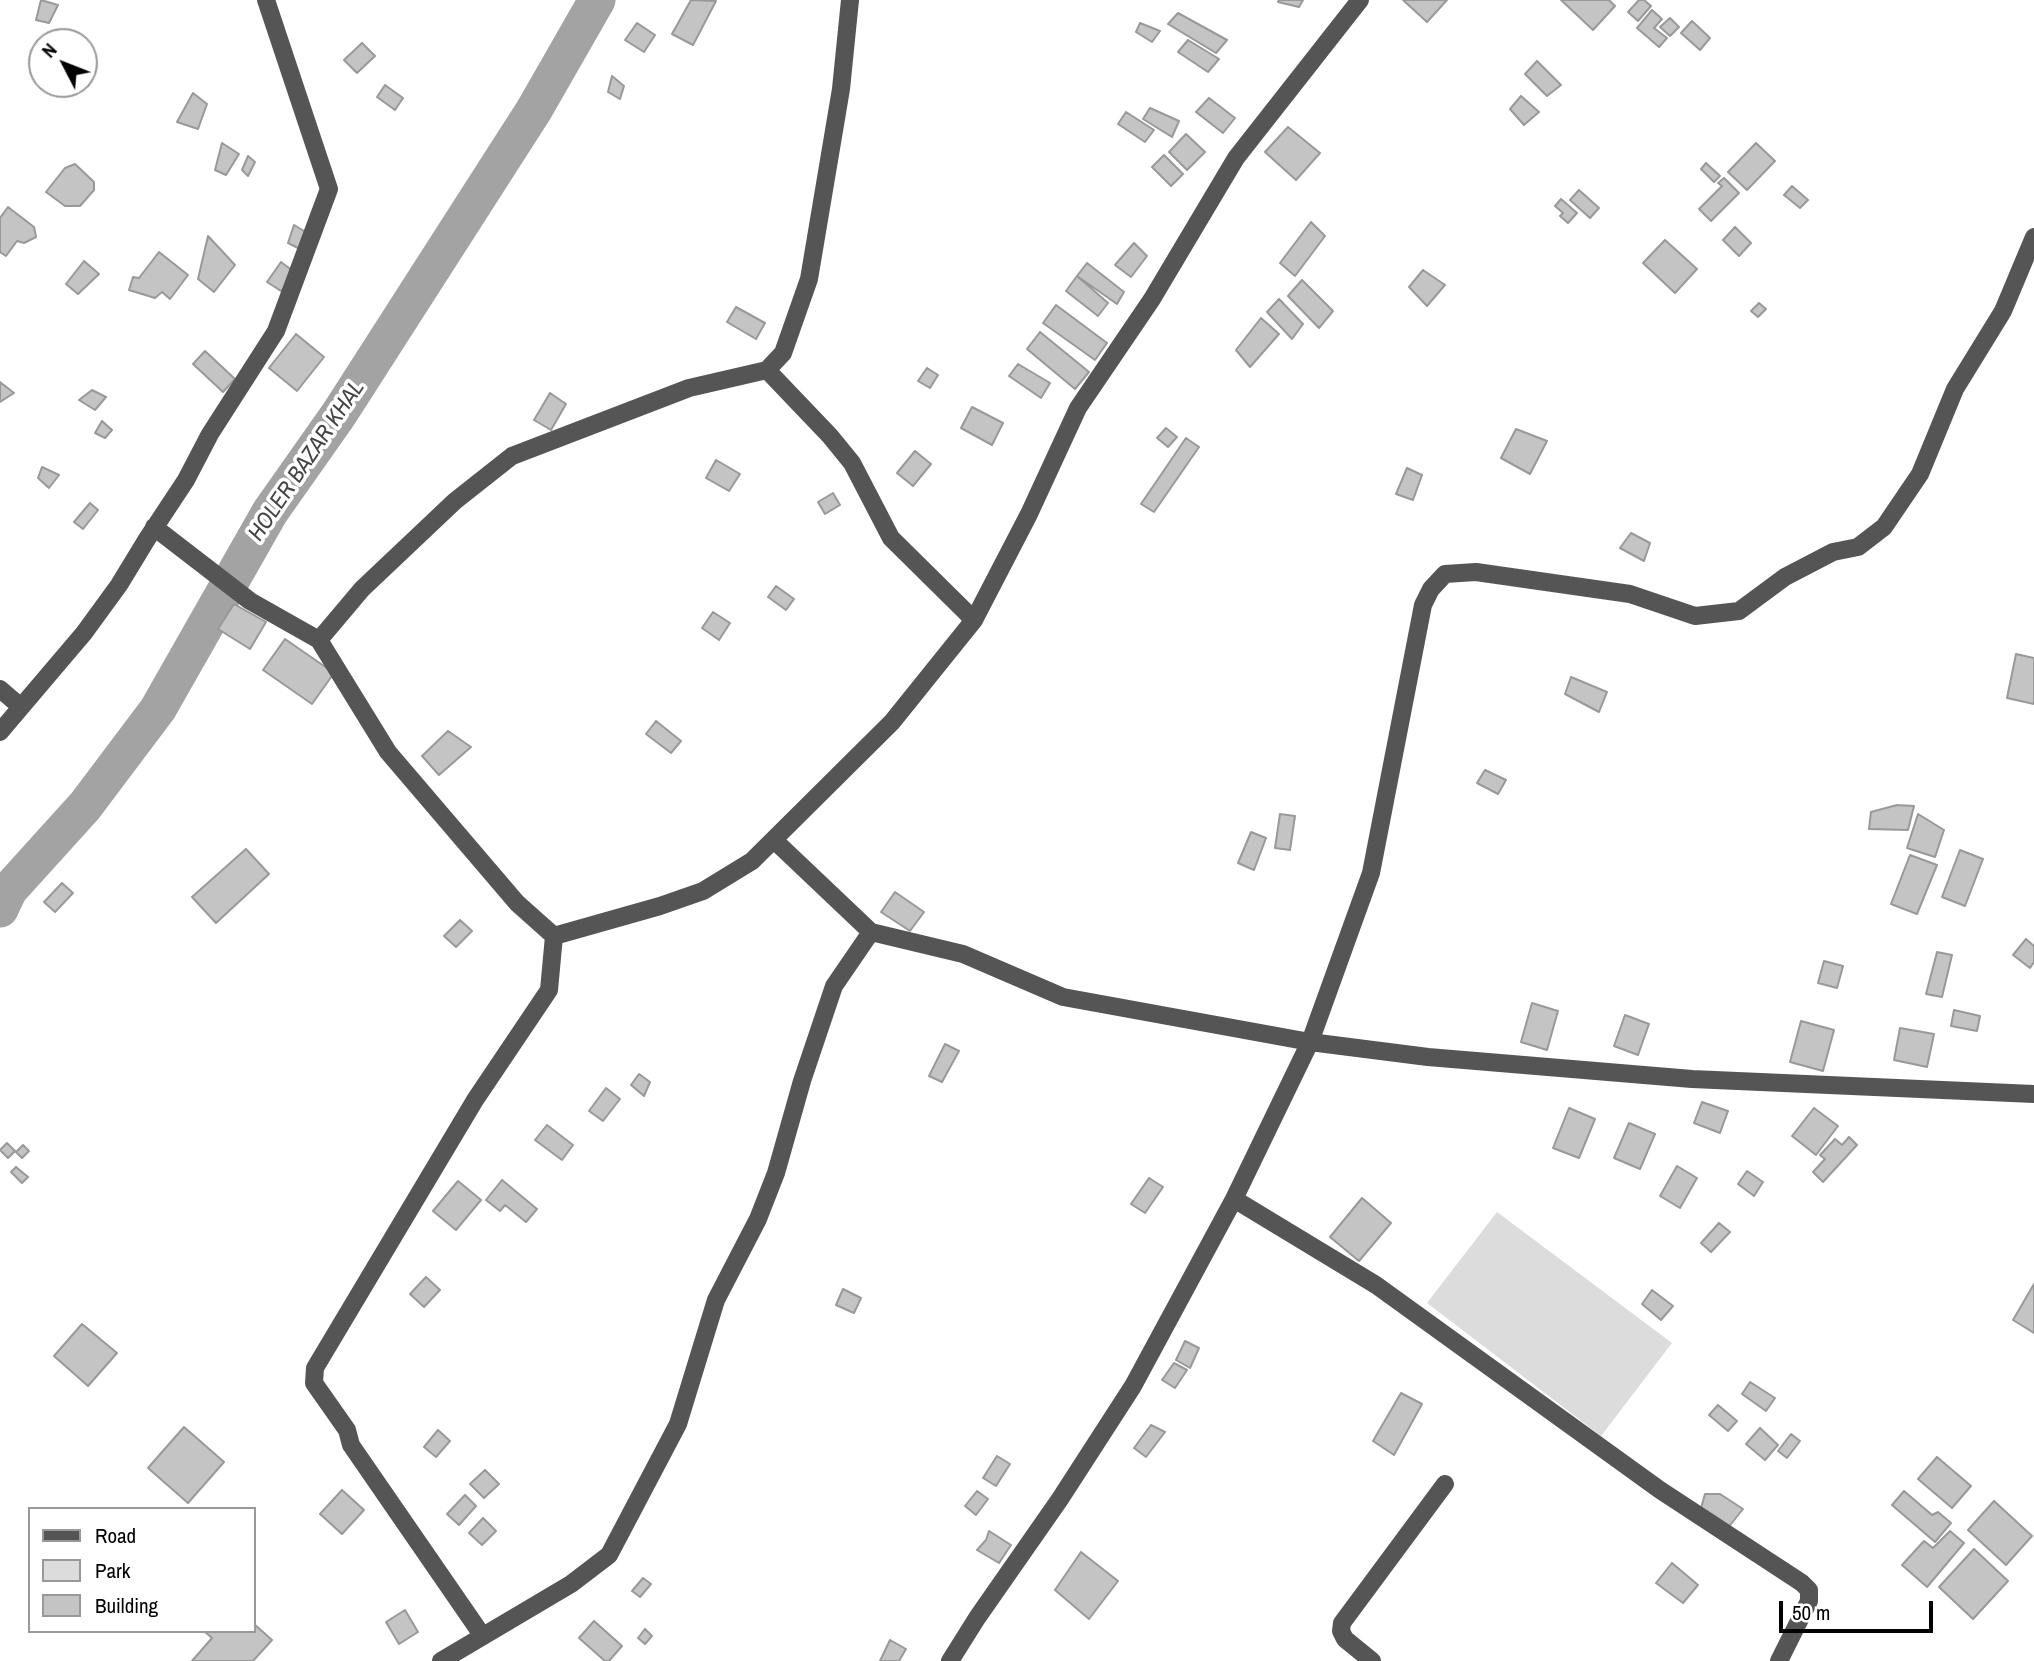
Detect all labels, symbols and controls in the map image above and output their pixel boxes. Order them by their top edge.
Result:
north arrow [28,28,98,98]
text: N [35,37,62,63]
water label: HOLER BAZAR KHAL [243,376,371,546]
legend [28,1507,256,1633]
text: Road [95,1521,136,1550]
text: Park [95,1556,130,1585]
scale bar [1782,1588,1936,1632]
text: Building [95,1591,158,1620]
text: 50 m [1792,1598,1830,1627]

